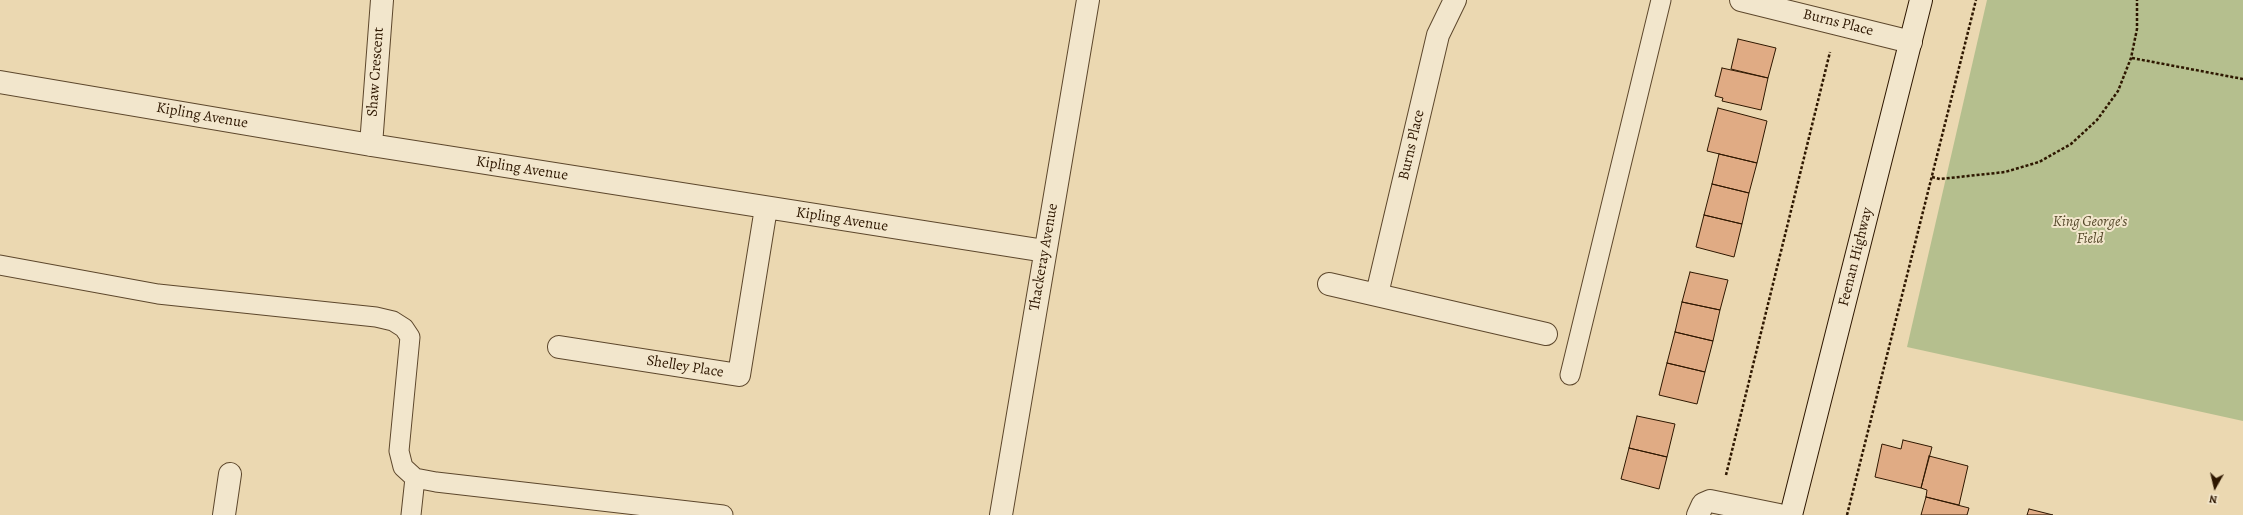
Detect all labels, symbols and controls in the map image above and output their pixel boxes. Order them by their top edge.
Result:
street label: Burns Place [1801,6,1875,40]
street label: Shaw Crescent [364,27,388,117]
street label: Kipling Avenue [155,99,249,133]
street label: Burns Place [1395,108,1429,182]
street label: Kipling Avenue [475,153,569,185]
street label: Thackeray Avenue [1026,202,1062,312]
street label: Kipling Avenue [795,204,889,236]
street label: Feenan Highway [1835,206,1877,308]
park label: King George's Field [2053,213,2127,248]
street label: Shelley Place [645,352,725,382]
north arrow [2195,467,2235,507]
text: N [2208,491,2218,507]

